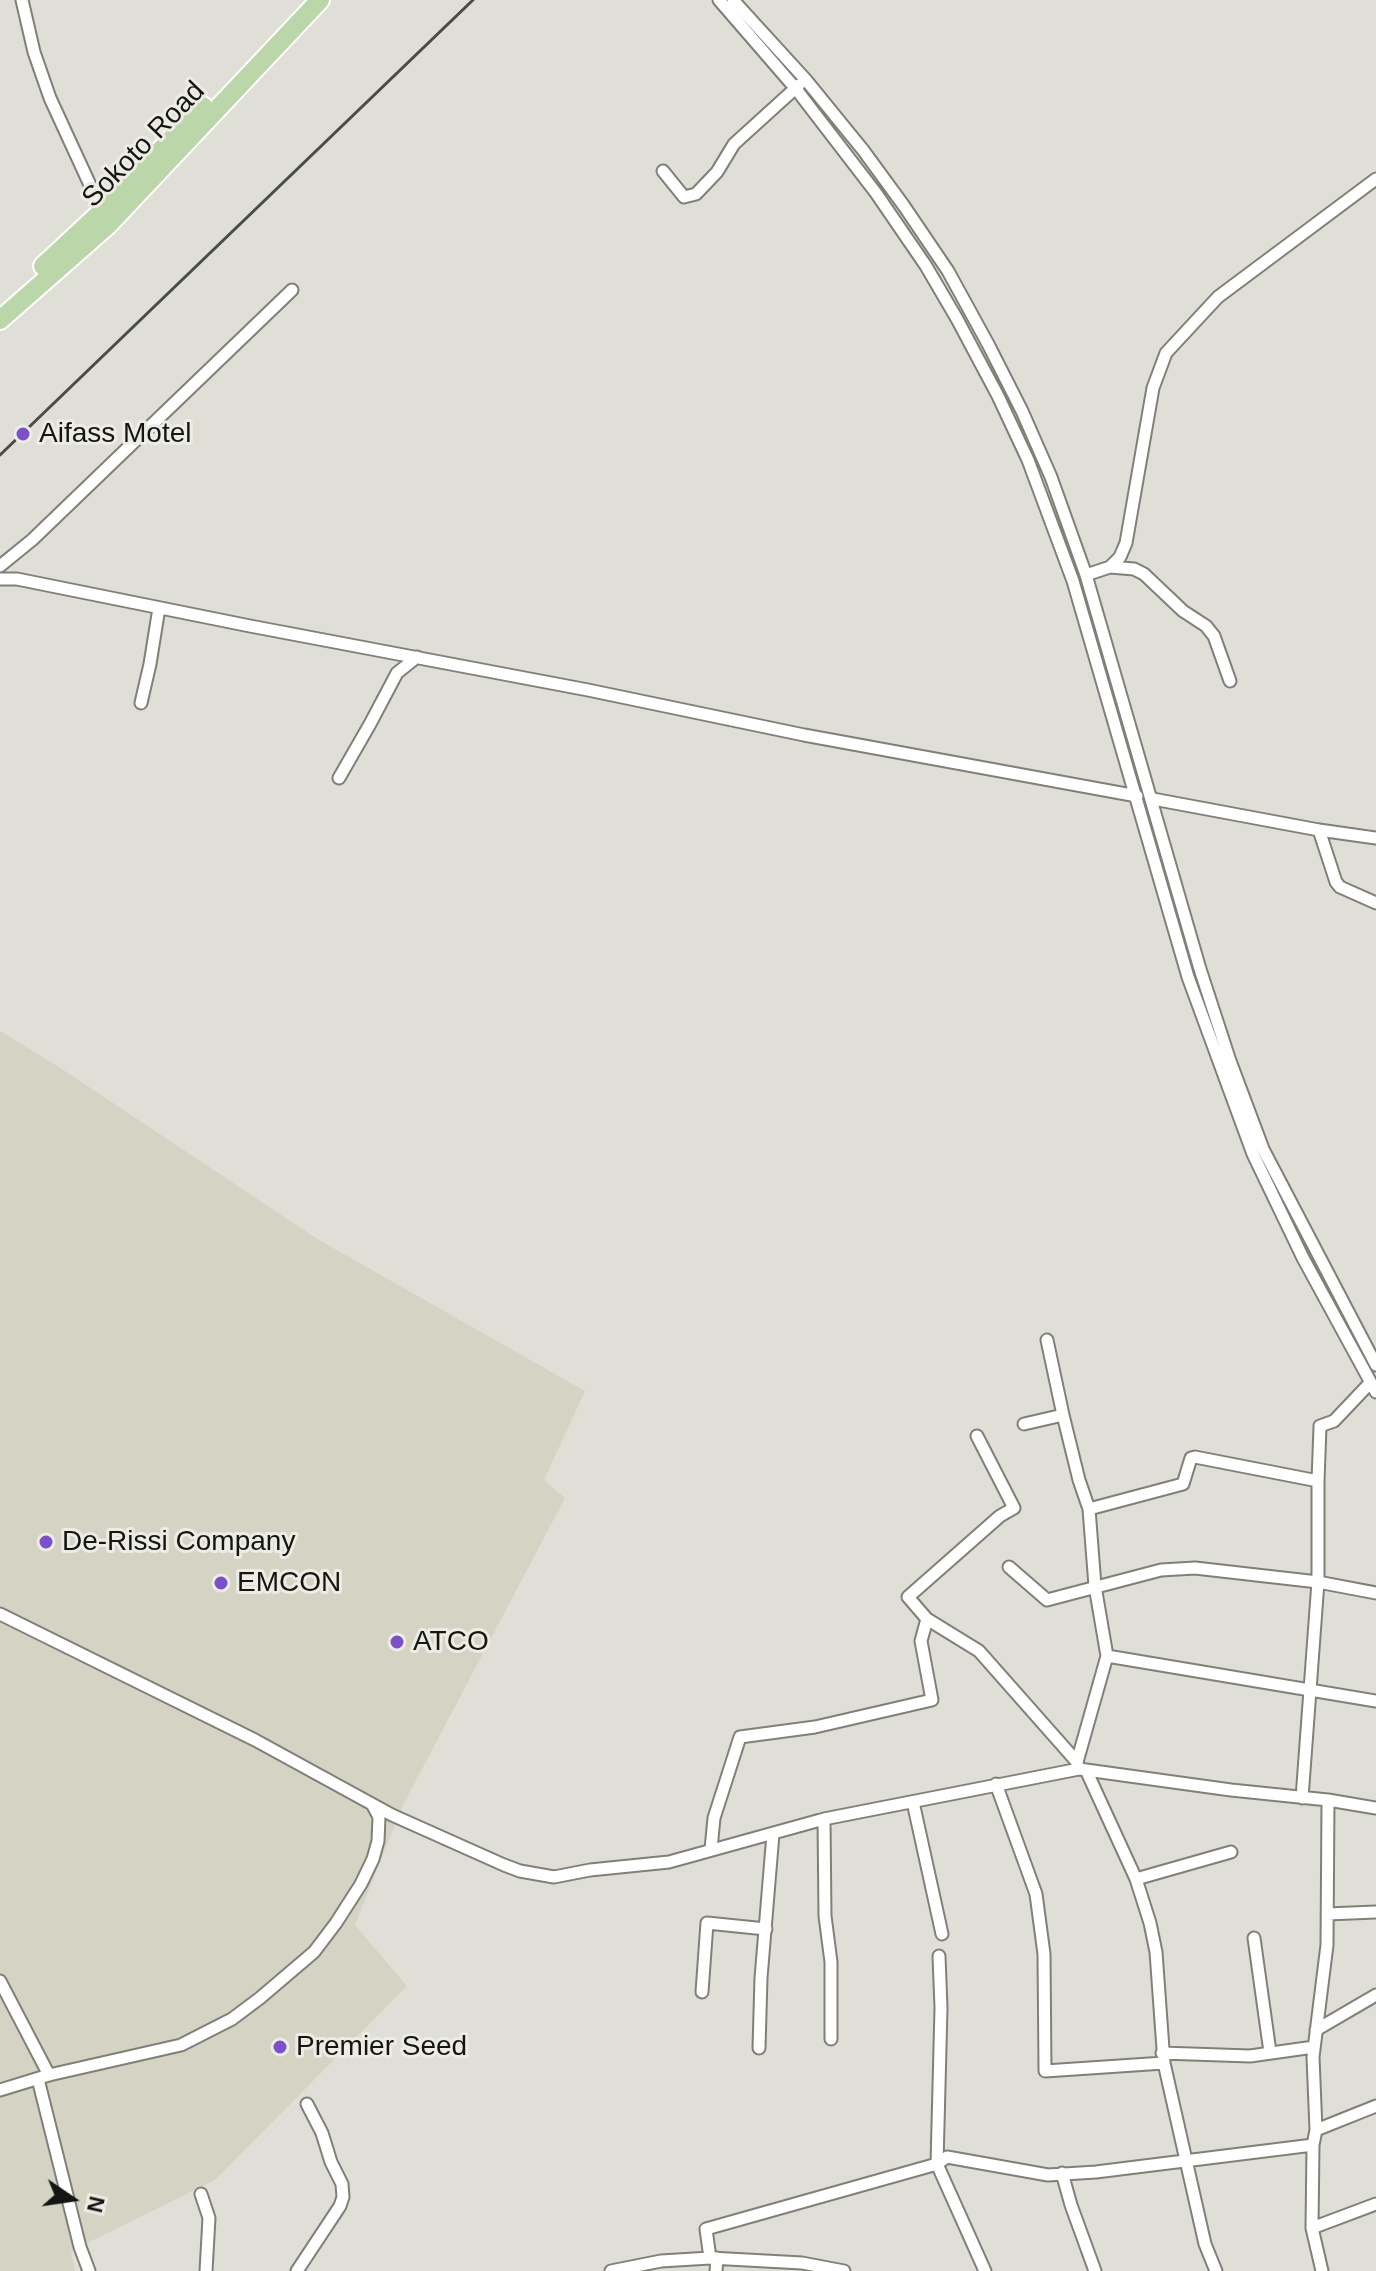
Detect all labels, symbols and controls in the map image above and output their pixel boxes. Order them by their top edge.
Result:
street label: Sokoto Road [76,75,212,215]
place label: Aifass Motel [39,417,191,451]
marker: Aifass Motel [14,425,32,443]
place label: De-Rissi Company [62,1525,295,1559]
marker: De-Rissi Company [37,1533,55,1551]
place label: EMCON [237,1566,341,1600]
marker: EMCON [212,1574,230,1592]
place label: ATCO [413,1625,489,1659]
marker: ATCO [388,1633,406,1651]
place label: Premier Seed [296,2030,467,2064]
marker: Premier Seed [271,2038,289,2056]
north arrow [32,2159,112,2239]
text: N [82,2194,110,2215]

